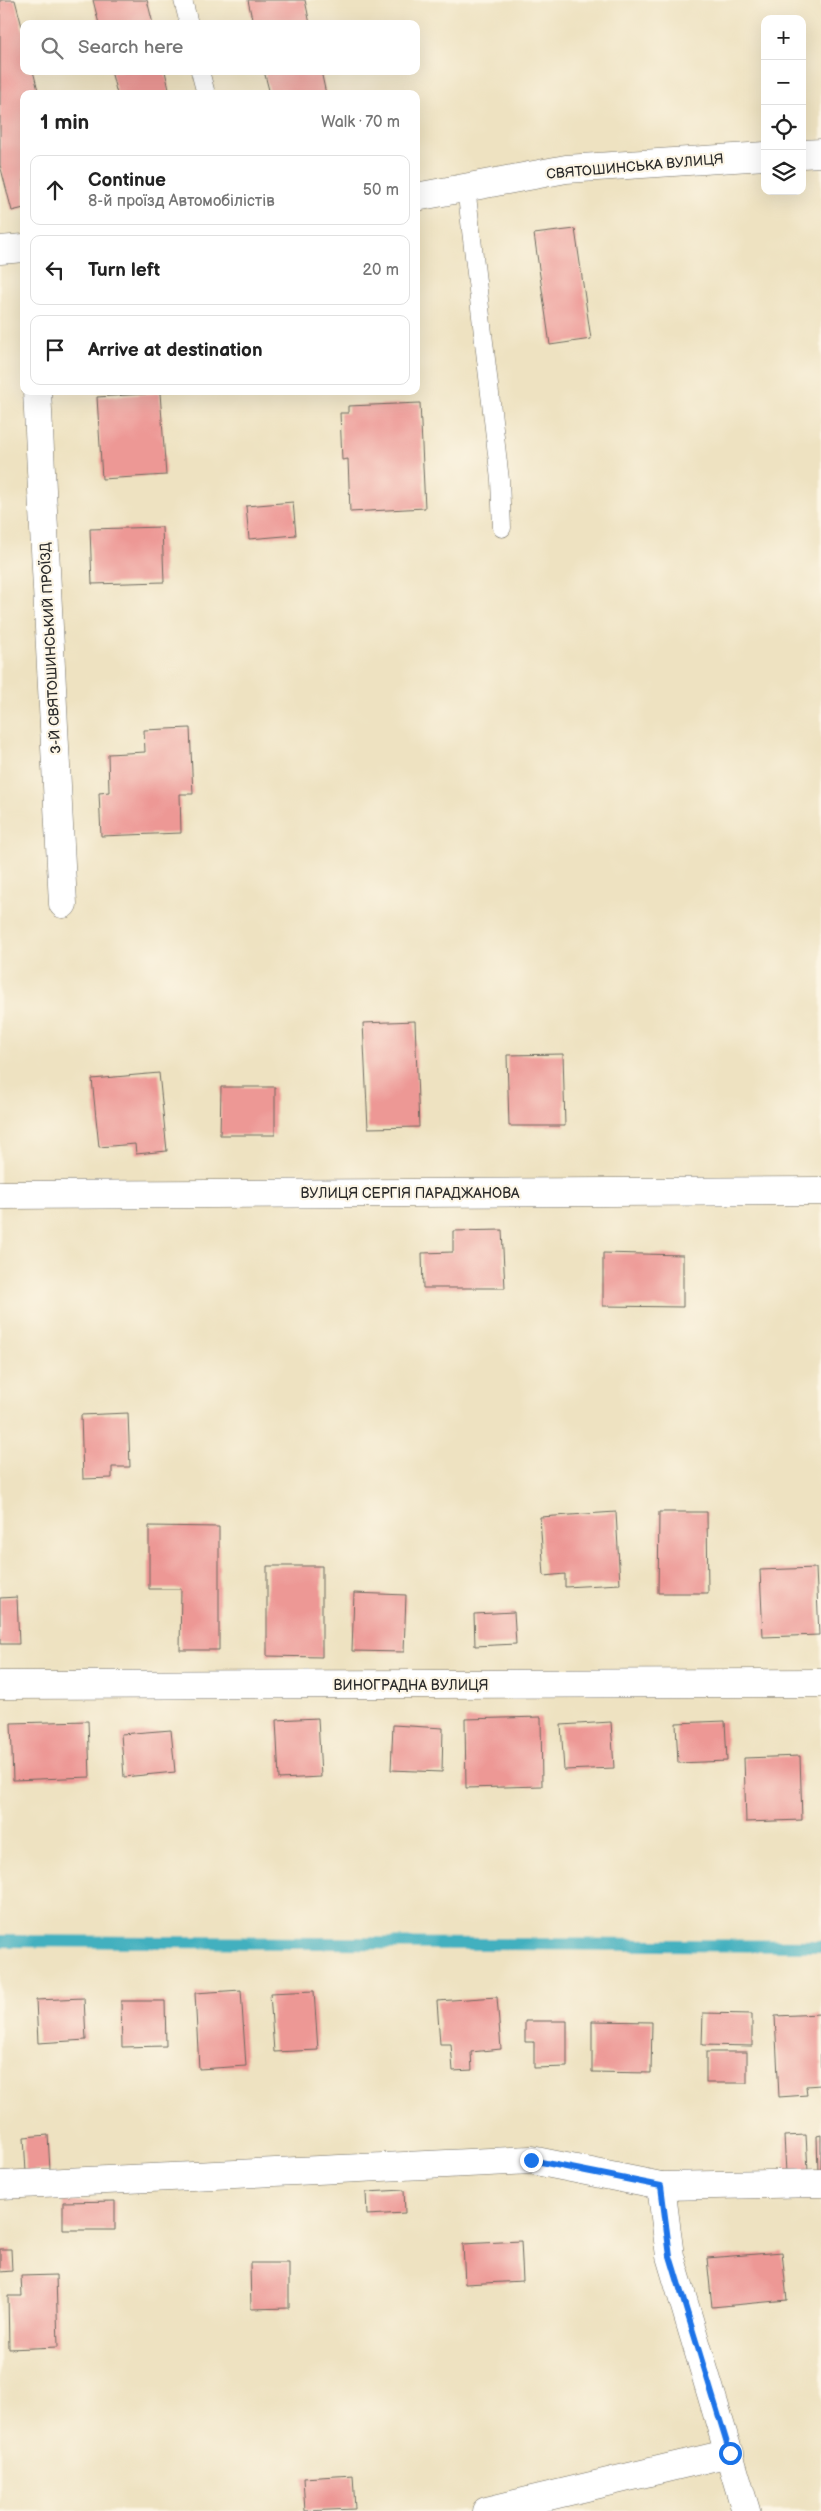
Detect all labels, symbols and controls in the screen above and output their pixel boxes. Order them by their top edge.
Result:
map controls [761,15,806,195]
button: + [761,15,806,60]
search box [20,20,420,75]
icon: search [38,34,66,62]
text: Search here [78,36,183,59]
button: − [761,60,806,105]
button: locate [761,105,806,150]
text: 1 min [40,110,89,135]
text: Walk · 70 m [321,113,400,132]
street label: СВЯТОШИНСЬКА ВУЛИЦЯ [546,150,724,183]
button: layers [761,150,806,195]
text: Continue [88,169,166,192]
icon: ahead [41,176,69,204]
text: 50 m [363,181,399,200]
text: 8-й проїзд Автомобілістів [88,192,275,211]
icon: left [41,256,69,284]
text: Turn left [88,259,160,282]
text: 20 m [363,261,399,280]
icon: arrive [41,336,69,364]
text: Arrive at destination [88,339,263,362]
street label: 3-Й СВЯТОШИНСЬКИЙ ПРОЇЗД [36,542,65,754]
street label: ВУЛИЦЯ СЕРГІЯ ПАРАДЖАНОВА [300,1185,520,1202]
street label: ВИНОГРАДНА ВУЛИЦЯ [333,1677,489,1694]
route end [520,2149,543,2172]
route start [719,2442,742,2465]

